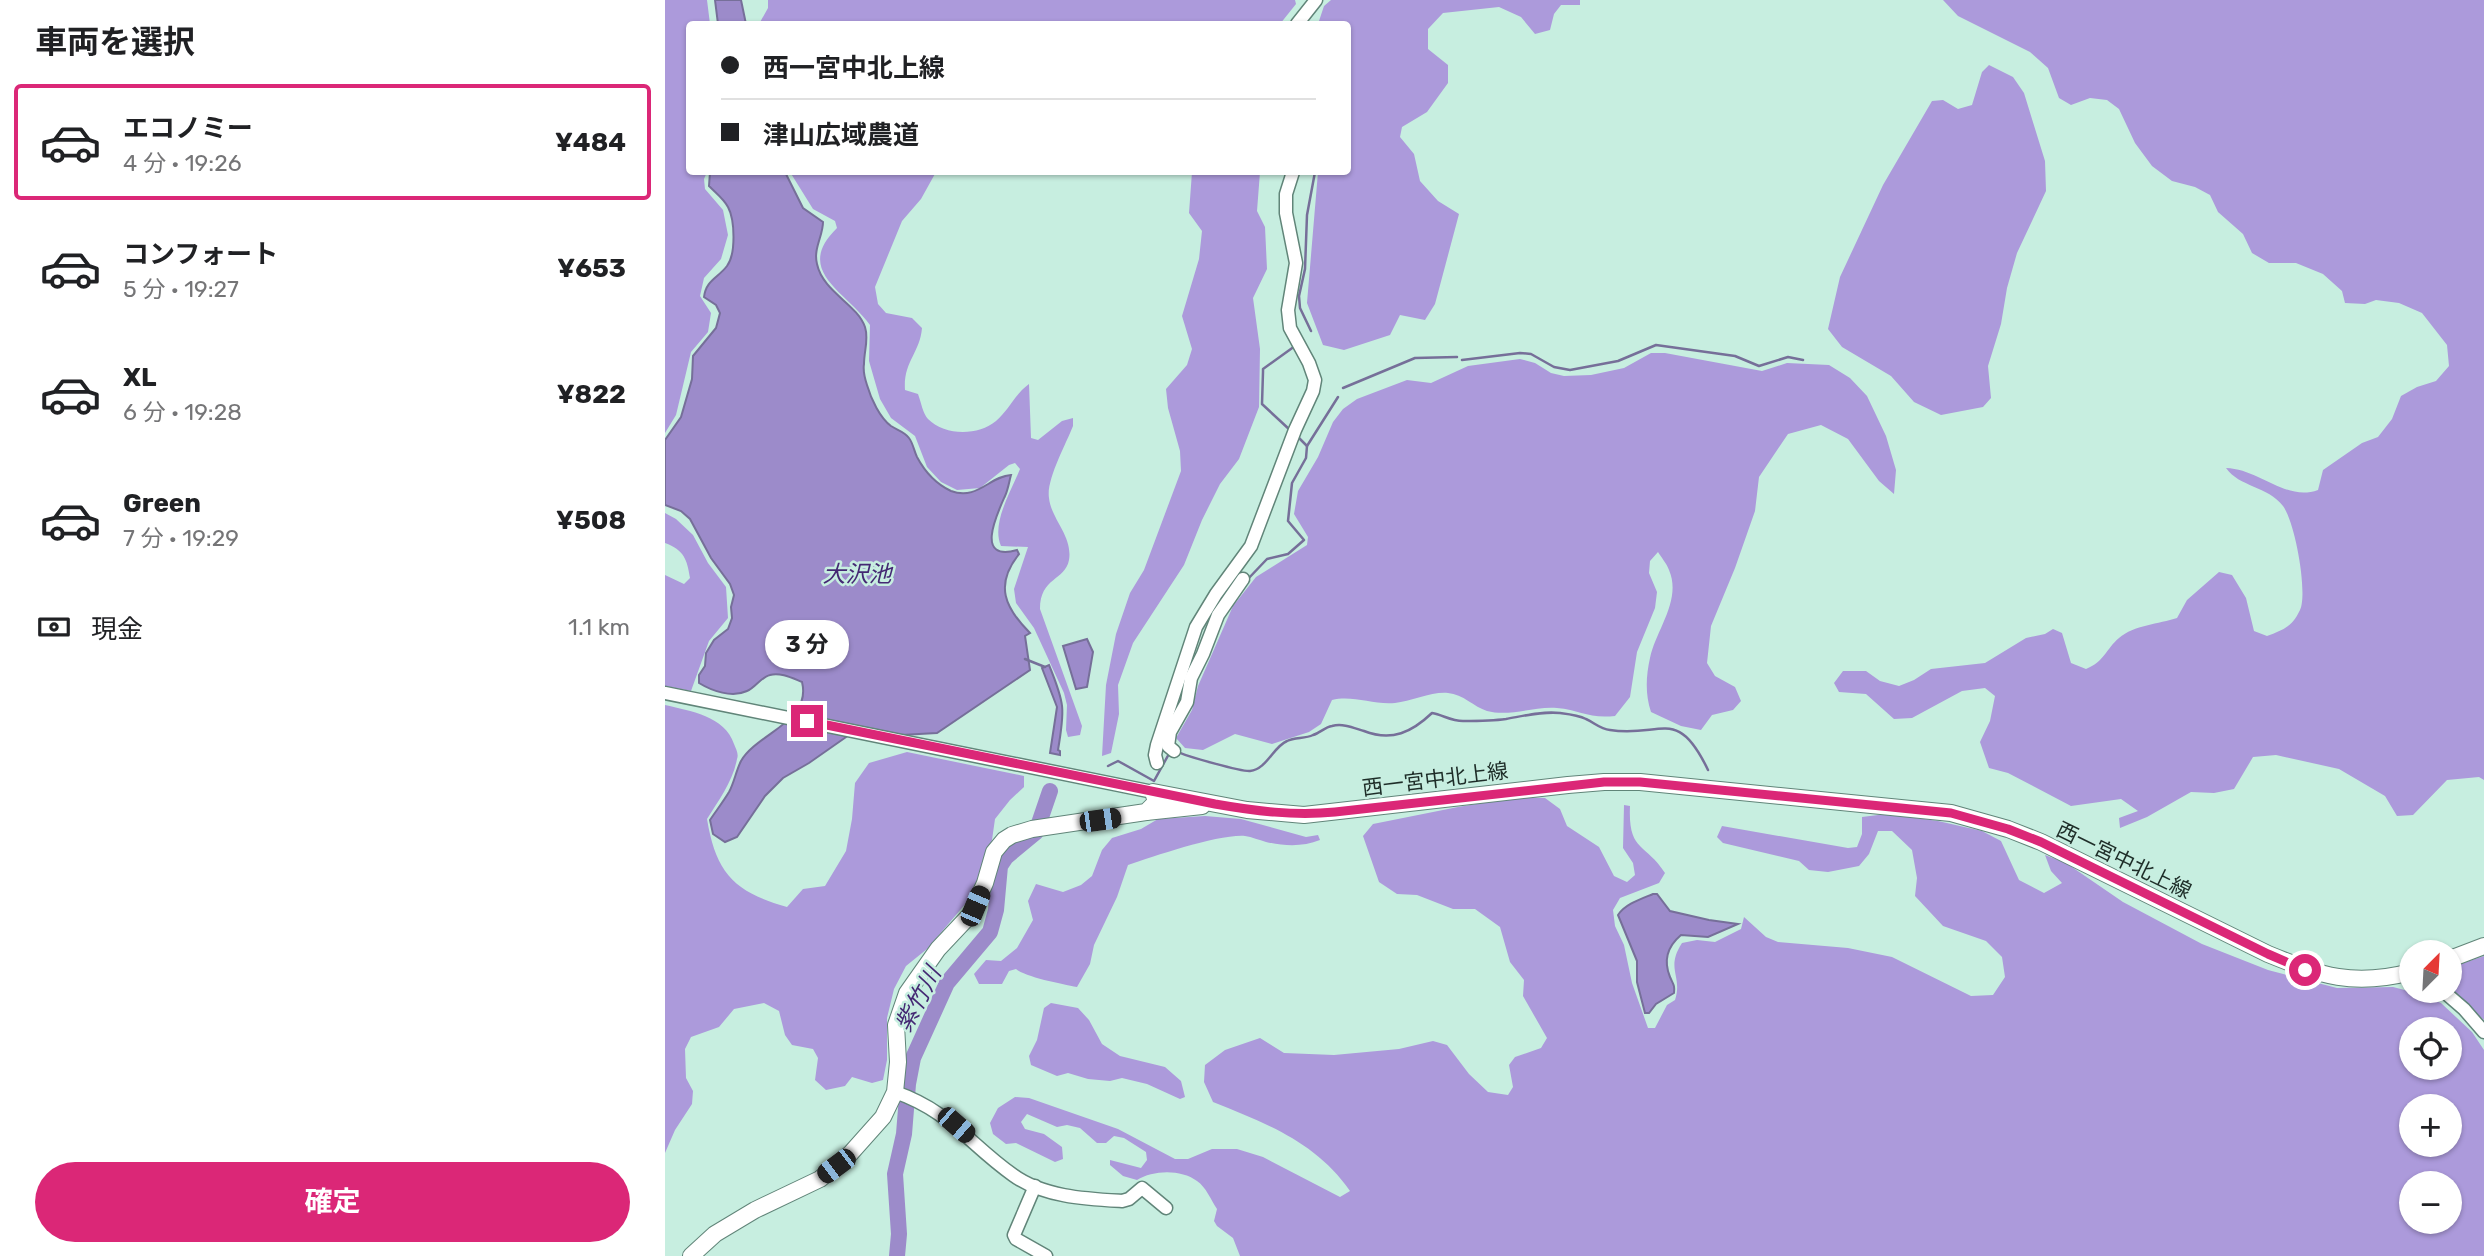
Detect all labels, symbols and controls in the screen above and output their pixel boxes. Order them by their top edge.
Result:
text: 車両を選択 [35,23,195,61]
text: 西一宮中北上線 [763,53,945,84]
icon: car [39,111,102,174]
text: エコノミー [123,113,253,144]
text: 津山広域農道 [763,120,919,151]
text: ¥484 [555,127,626,158]
text: 4 分 · 19:26 [123,149,242,177]
icon: car [39,237,102,300]
text: コンフォート [123,239,278,270]
text: ¥653 [557,253,626,284]
text: 5 分 · 19:27 [123,275,239,303]
text: XL [123,362,156,393]
icon: car [39,363,102,426]
text: ¥822 [557,379,626,410]
text: 6 分 · 19:28 [123,398,242,426]
text: Green [123,488,201,519]
icon: car [39,489,102,552]
text: ¥508 [556,505,626,536]
text: 7 分 · 19:29 [123,524,239,552]
water label: 大沢池 [823,560,894,588]
icon: cash [35,608,73,646]
text: 1.1 km [568,613,630,641]
text: 現金 [91,614,143,645]
callout: 3 分 [765,620,849,668]
text: 3 分 [785,630,829,658]
route end [791,705,823,737]
street label: 西一宮中北上線 [1361,758,1509,800]
car [1078,807,1123,833]
street label: 西一宮中北上線 [2052,817,2196,903]
car [958,883,993,929]
north arrow [2399,940,2462,1003]
map controls [2399,940,2462,1234]
route start [2289,954,2321,986]
water label: 紫竹川 [889,959,948,1036]
button: locate [2399,1017,2462,1080]
button: + [2399,1094,2462,1157]
car [934,1103,979,1147]
car [813,1145,860,1187]
button: 確定 [35,1162,630,1242]
button: − [2399,1171,2462,1234]

